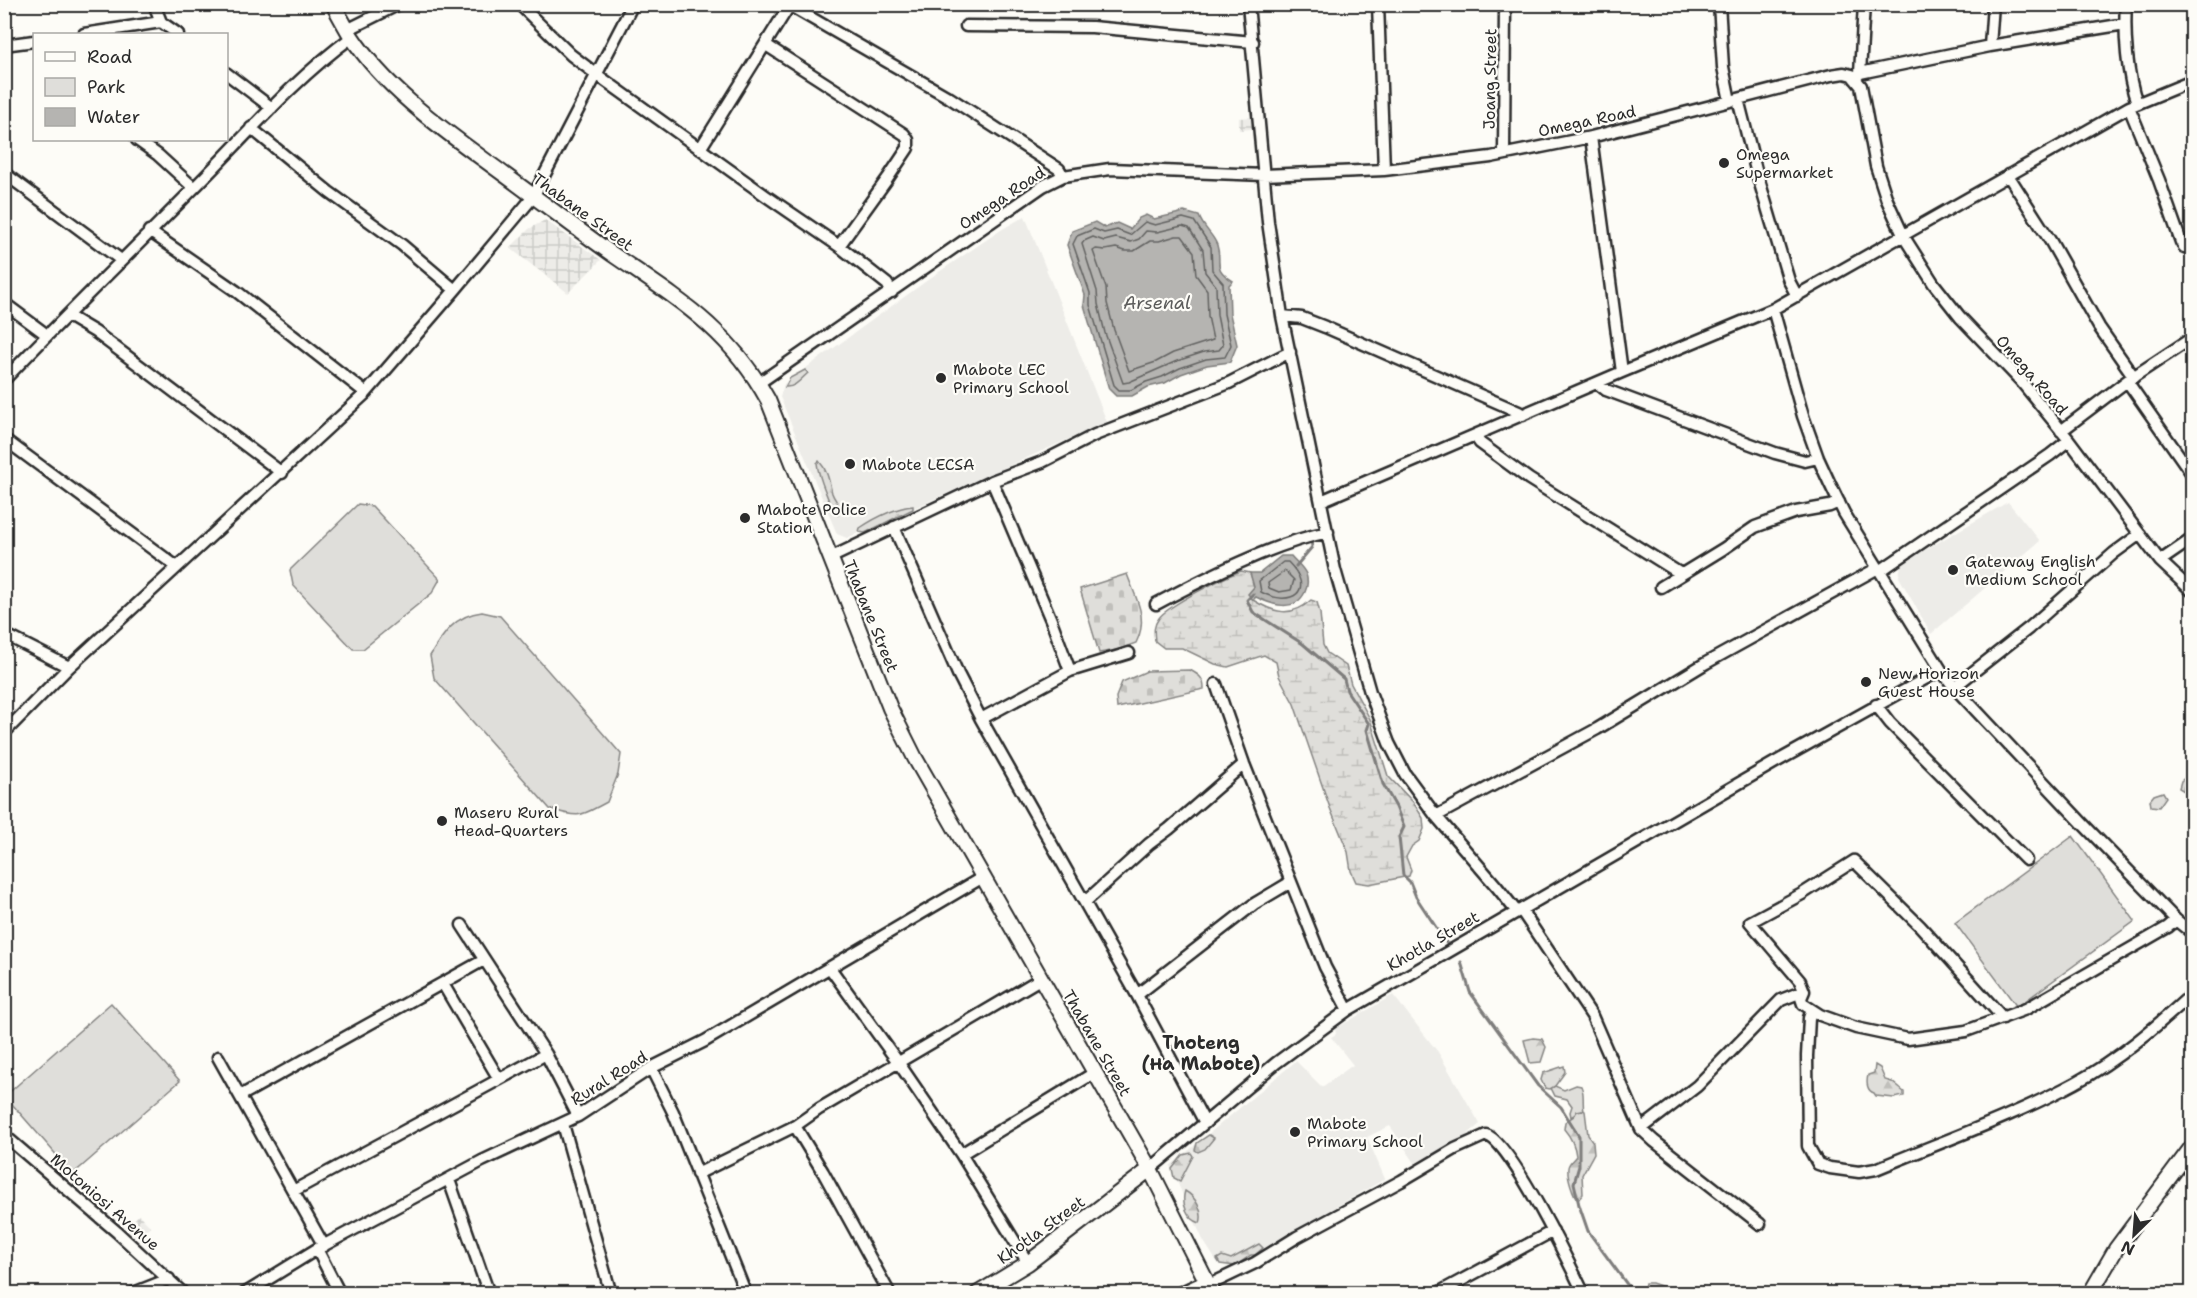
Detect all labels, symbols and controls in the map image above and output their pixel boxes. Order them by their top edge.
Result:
street label: Joang Street [1479,28,1501,130]
legend [33,33,228,141]
text: Road [87,45,132,69]
text: Park [87,75,126,99]
street label: Omega Road [1536,100,1638,142]
text: Water [87,105,140,129]
place label: Omega Supermarket [1736,144,1833,183]
marker: Omega Supermarket [1717,156,1731,170]
street label: Omega Road [955,161,1049,235]
street label: Thabane Street [528,168,638,256]
water label: Arsenal [1123,291,1191,315]
street label: Omega Road [1991,331,2073,419]
place label: Mabote LEC Primary School [953,359,1069,398]
marker: Mabote LEC Primary School [934,371,948,385]
place label: Mabote LECSA [862,454,975,475]
marker: Mabote LECSA [843,457,857,471]
place label: Mabote Police Station [757,499,867,538]
marker: Mabote Police Station [738,511,752,525]
place label: Gateway English Medium School [1965,551,2096,590]
street label: Thabane Street [839,557,903,675]
marker: Gateway English Medium School [1946,563,1960,577]
place label: New Horizon Guest House [1878,663,1979,702]
marker: New Horizon Guest House [1859,675,1873,689]
place label: Maseru Rural Head-Quarters [454,802,568,841]
marker: Maseru Rural Head-Quarters [435,814,449,828]
street label: Khotla Street [1383,906,1483,976]
street label: Thabane Street [1058,986,1136,1100]
district label: Thoteng (Ha Mabote) [1142,1031,1260,1076]
street label: Rural Road [567,1046,651,1110]
place label: Mabote Primary School [1307,1113,1423,1152]
marker: Mabote Primary School [1288,1125,1302,1139]
street label: Motoniosi Avenue [46,1149,164,1255]
street label: Khotla Street [993,1191,1089,1269]
north arrow [2104,1205,2164,1265]
text: N [2118,1236,2138,1260]

